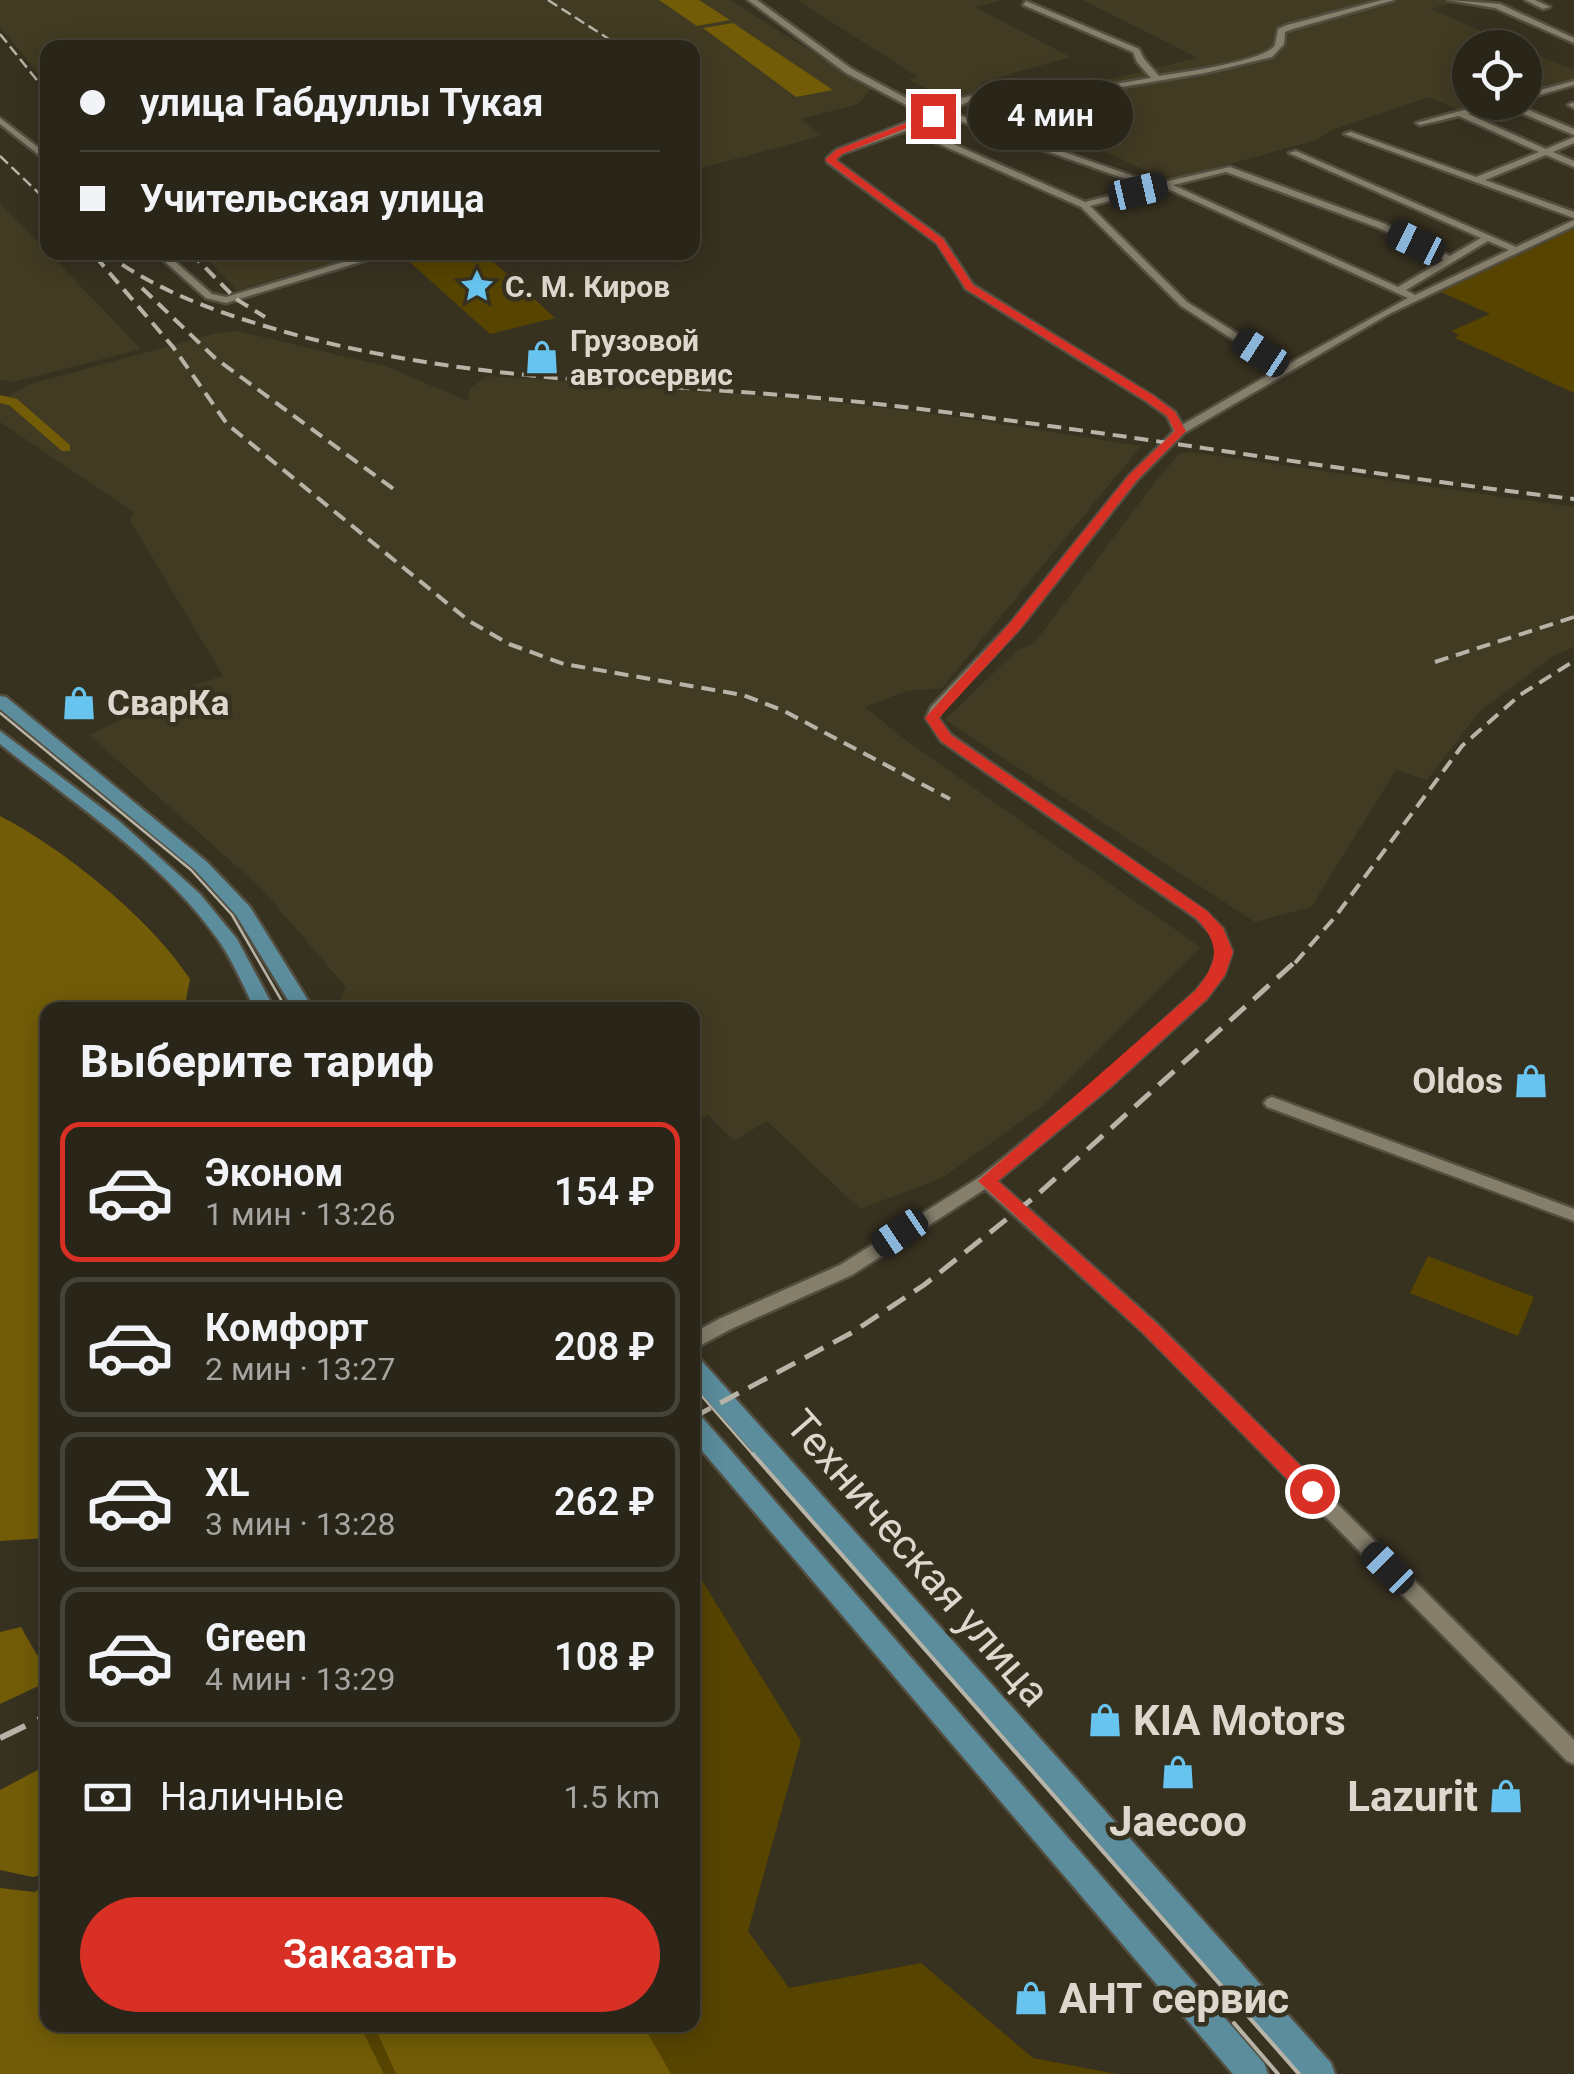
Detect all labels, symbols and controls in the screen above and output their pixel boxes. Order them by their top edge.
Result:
map controls [1452,30,1542,120]
button: locate [1452,30,1542,120]
text: улица Габдуллы Тукая [140,81,543,125]
callout: 4 мин [968,81,1133,151]
route end [911,94,956,139]
text: 4 мин [1007,96,1094,134]
car [1105,170,1171,212]
text: Учительская улица [140,177,485,221]
car [1382,216,1450,270]
place icon: С. М. Киров [458,267,496,305]
place label: С. М. Киров [505,269,670,304]
place label: Грузовой автосервис [570,323,733,392]
car [1228,324,1294,382]
shop icon: Грузовой автосервис [523,338,561,376]
place label: СварКа [107,683,229,724]
shop icon: СварКа [60,684,98,722]
text: Выберите тариф [80,1035,434,1088]
place label: Oldos [1412,1061,1503,1102]
shop icon: Oldos [1512,1062,1550,1100]
icon: car [85,1147,175,1237]
text: Эконом [205,1151,343,1195]
text: 154 ₽ [554,1170,655,1214]
text: 1 мин · 13:26 [205,1195,396,1233]
car [867,1204,933,1262]
icon: car [85,1302,175,1392]
text: Комфорт [205,1306,368,1350]
text: 208 ₽ [554,1325,655,1369]
text: 2 мин · 13:27 [205,1350,396,1388]
street label: Техническая улица [776,1400,1060,1716]
icon: car [85,1457,175,1547]
text: XL [205,1461,250,1505]
route start [1290,1469,1335,1514]
text: 262 ₽ [554,1480,655,1524]
text: 3 мин · 13:28 [205,1505,396,1543]
car [1356,1536,1420,1600]
icon: car [85,1612,175,1702]
text: Green [205,1616,307,1660]
text: 108 ₽ [554,1635,655,1679]
text: 4 мин · 13:29 [205,1660,396,1698]
place label: KIA Motors [1133,1696,1346,1745]
shop icon: KIA Motors [1086,1701,1124,1739]
shop icon: Jaecoo [1159,1753,1197,1791]
icon: cash [80,1770,135,1825]
place label: Lazurit [1347,1772,1478,1821]
text: Наличные [160,1775,344,1819]
shop icon: Lazurit [1487,1777,1525,1815]
text: 1.5 km [563,1778,660,1816]
place label: Jaecoo [1109,1797,1247,1846]
button: Заказать [80,1897,660,2012]
place label: АНТ сервис [1059,1974,1289,2023]
shop icon: АНТ сервис [1012,1979,1050,2017]

